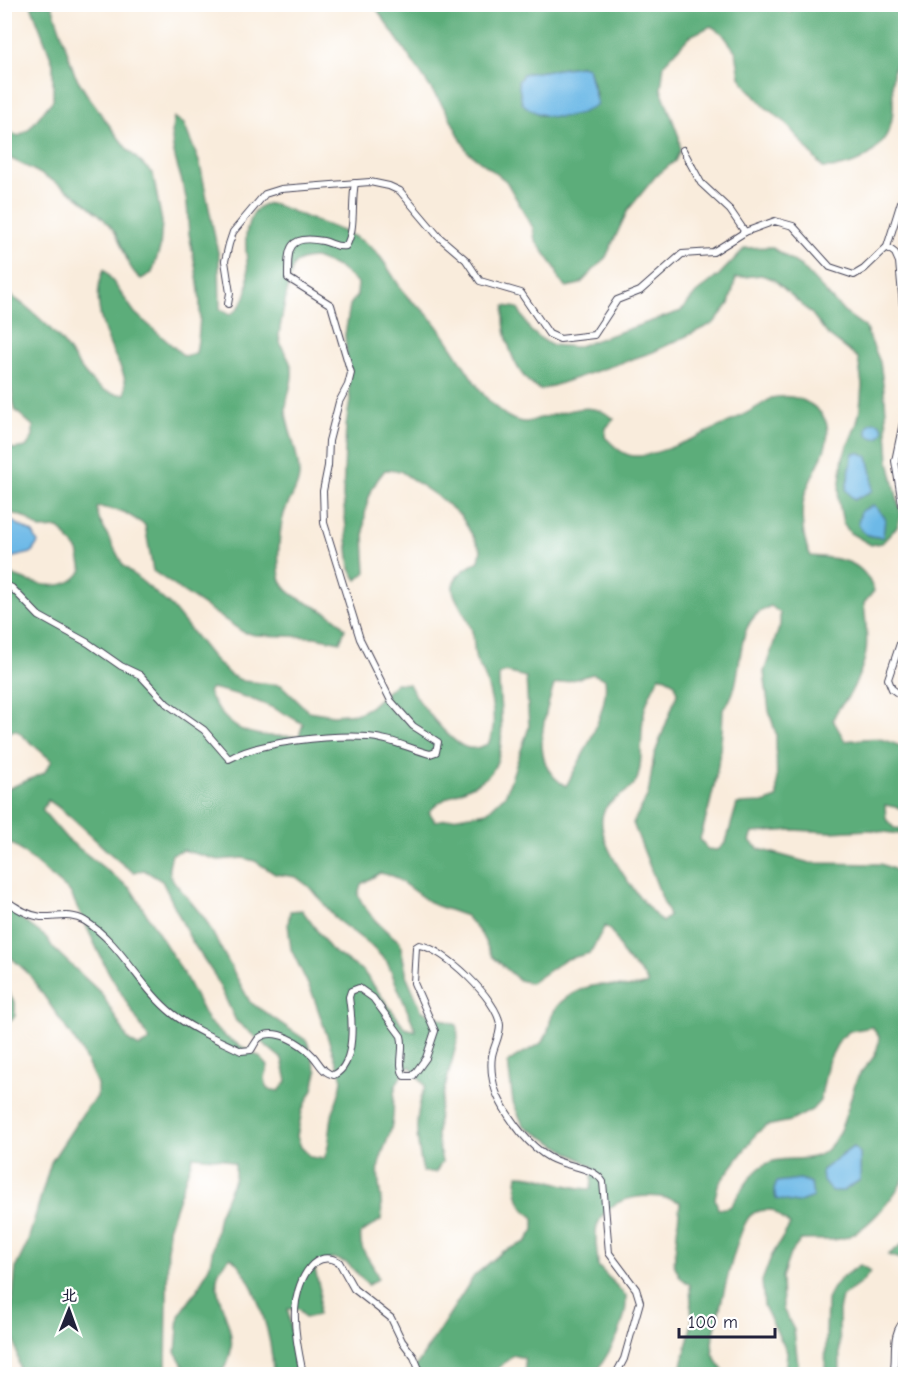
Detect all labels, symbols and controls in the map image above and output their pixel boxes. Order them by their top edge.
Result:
north arrow [39,1280,99,1340]
text: 北 [61,1287,77,1305]
scale bar [679,1301,775,1339]
text: 100 m [688,1312,738,1333]

